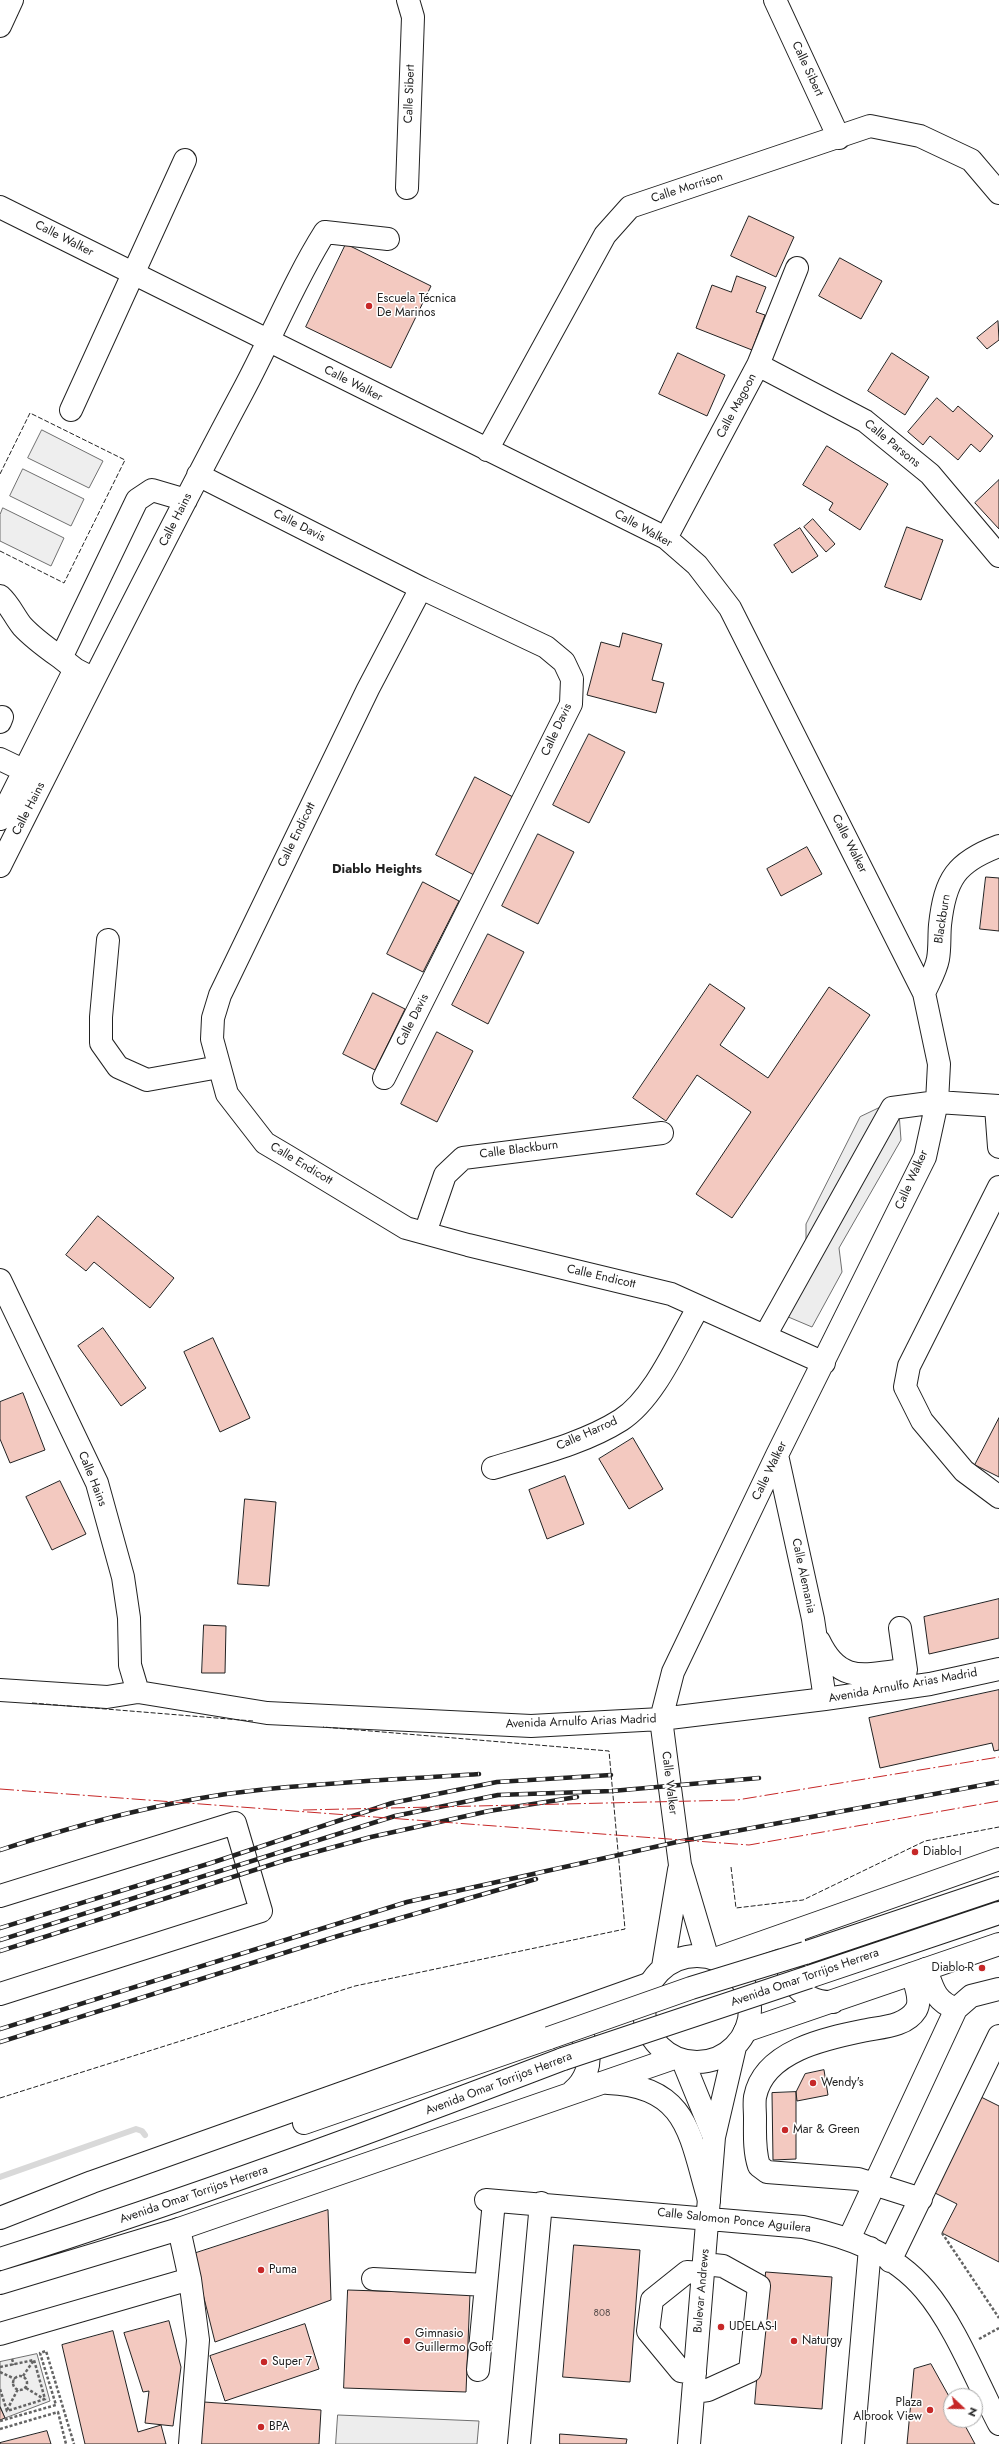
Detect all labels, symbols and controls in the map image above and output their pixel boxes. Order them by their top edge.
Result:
street label: Calle Sibert [788,39,826,99]
street label: Calle Sibert [402,64,418,124]
street label: Calle Morrison [649,170,725,206]
street label: Calle Walker [32,218,96,260]
place label: Escuela Técnica De Marinos [377,292,456,320]
marker: Escuela Técnica De Marinos [364,301,374,311]
street label: Calle Walker [321,363,385,405]
street label: Calle Magoon [714,371,760,441]
street label: Calle Parsons [861,417,923,471]
street label: Calle Hains [156,491,196,549]
street label: Calle Davis [271,507,327,545]
street label: Calle Walker [612,507,674,551]
street label: Calle Davis [539,701,575,759]
street label: Calle Hains [9,780,49,838]
street label: Calle Endicott [275,800,319,870]
street label: Calle Walker [828,812,870,876]
district label: Diablo Heights [332,862,422,878]
street label: Blackburn [932,893,954,945]
street label: Calle Davis [394,992,432,1048]
street label: Calle Blackburn [479,1138,559,1162]
street label: Calle Endicott [267,1140,335,1188]
street label: Calle Walker [892,1148,932,1212]
street label: Calle Endicott [565,1262,637,1292]
street label: Calle Harrod [554,1414,620,1454]
street label: Calle Walker [750,1439,790,1503]
street label: Calle Hains [74,1449,110,1509]
street label: Calle Alemania [788,1537,818,1615]
street label: Avenida Arnulfo Arias Madrid [827,1666,979,1706]
street label: Avenida Arnulfo Arias Madrid [505,1712,657,1732]
street label: Calle Walker [658,1750,680,1816]
place label: Diablo-I [923,1845,962,1859]
marker: Diablo-I [910,1847,920,1857]
street label: Avenida Omar Torrijos Herrera [729,1946,881,2010]
place label: Diablo-R [932,1961,974,1975]
marker: Diablo-R [977,1963,987,1973]
street label: Avenida Omar Torrijos Herrera [424,2049,574,2119]
place label: Wendy's [821,2076,864,2090]
marker: Wendy's [808,2078,818,2088]
place label: Mar & Green [793,2123,860,2137]
marker: Mar & Green [780,2125,790,2135]
street label: Avenida Omar Torrijos Herrera [118,2163,270,2227]
street label: Calle Salomon Ponce Aguilera [656,2206,812,2236]
street label: Bulevar Andrews [691,2248,713,2334]
place label: Puma [269,2263,297,2277]
marker: Puma [256,2265,266,2275]
house number: 808 [594,2308,610,2320]
place label: UDELAS-I [729,2320,777,2334]
marker: UDELAS-I [716,2322,726,2332]
place label: Gimnasio Guillermo Goff [415,2327,492,2355]
place label: Naturgy [802,2334,842,2348]
marker: Gimnasio Guillermo Goff [402,2336,412,2346]
marker: Naturgy [789,2336,799,2346]
place label: Super 7 [272,2355,312,2369]
marker: Super 7 [259,2357,269,2367]
north arrow [943,2388,983,2428]
place label: Plaza Albrook View [853,2396,922,2424]
marker: Plaza Albrook View [925,2405,935,2415]
text: N [964,2405,982,2419]
place label: BPA [269,2420,289,2434]
marker: BPA [256,2422,266,2432]

